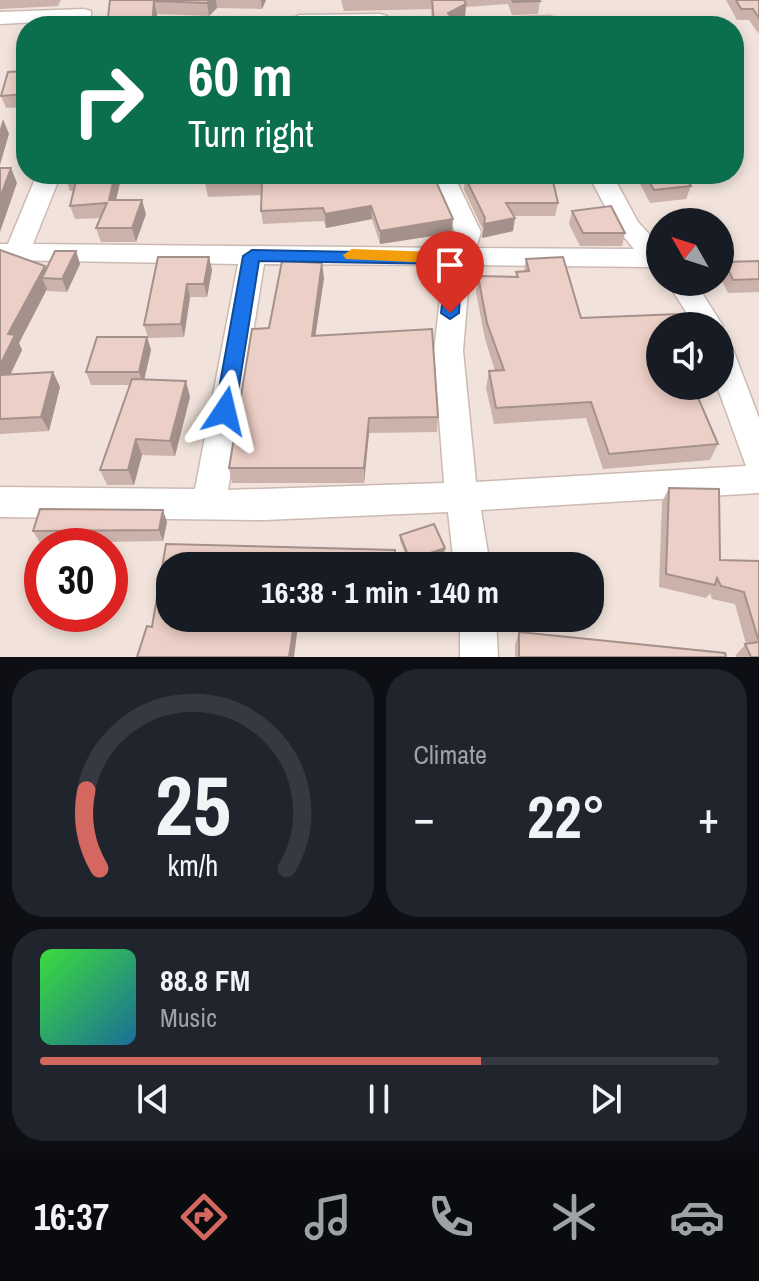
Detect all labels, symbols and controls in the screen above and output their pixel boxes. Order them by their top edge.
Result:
text: 60 m [188,38,293,113]
icon: right [56,48,160,152]
text: Turn right [188,110,313,158]
north arrow [646,208,734,296]
map controls [646,208,734,400]
pin [416,231,484,313]
icon: arrive [428,243,472,287]
button: sound [646,312,734,400]
position arrow [183,369,267,453]
speed limit sign: 30 [24,528,128,632]
text: 16:38 · 1 min · 140 m [261,572,499,612]
text: Climate [414,737,487,772]
text: 25 [155,749,231,861]
text: 22° [527,776,606,857]
text: − [414,787,435,847]
text: + [698,787,719,847]
text: km/h [167,846,218,885]
text: 88.8 FM [160,960,250,1000]
text: Music [160,1000,217,1035]
icon: previous [131,1077,175,1121]
icon: pause [357,1077,401,1121]
icon: next [584,1077,628,1121]
icon: directions [176,1189,232,1245]
icon: music [300,1189,356,1245]
icon: phone [423,1189,479,1245]
icon: climate [546,1189,602,1245]
icon: car [669,1189,725,1245]
text: 16:37 [34,1193,109,1241]

